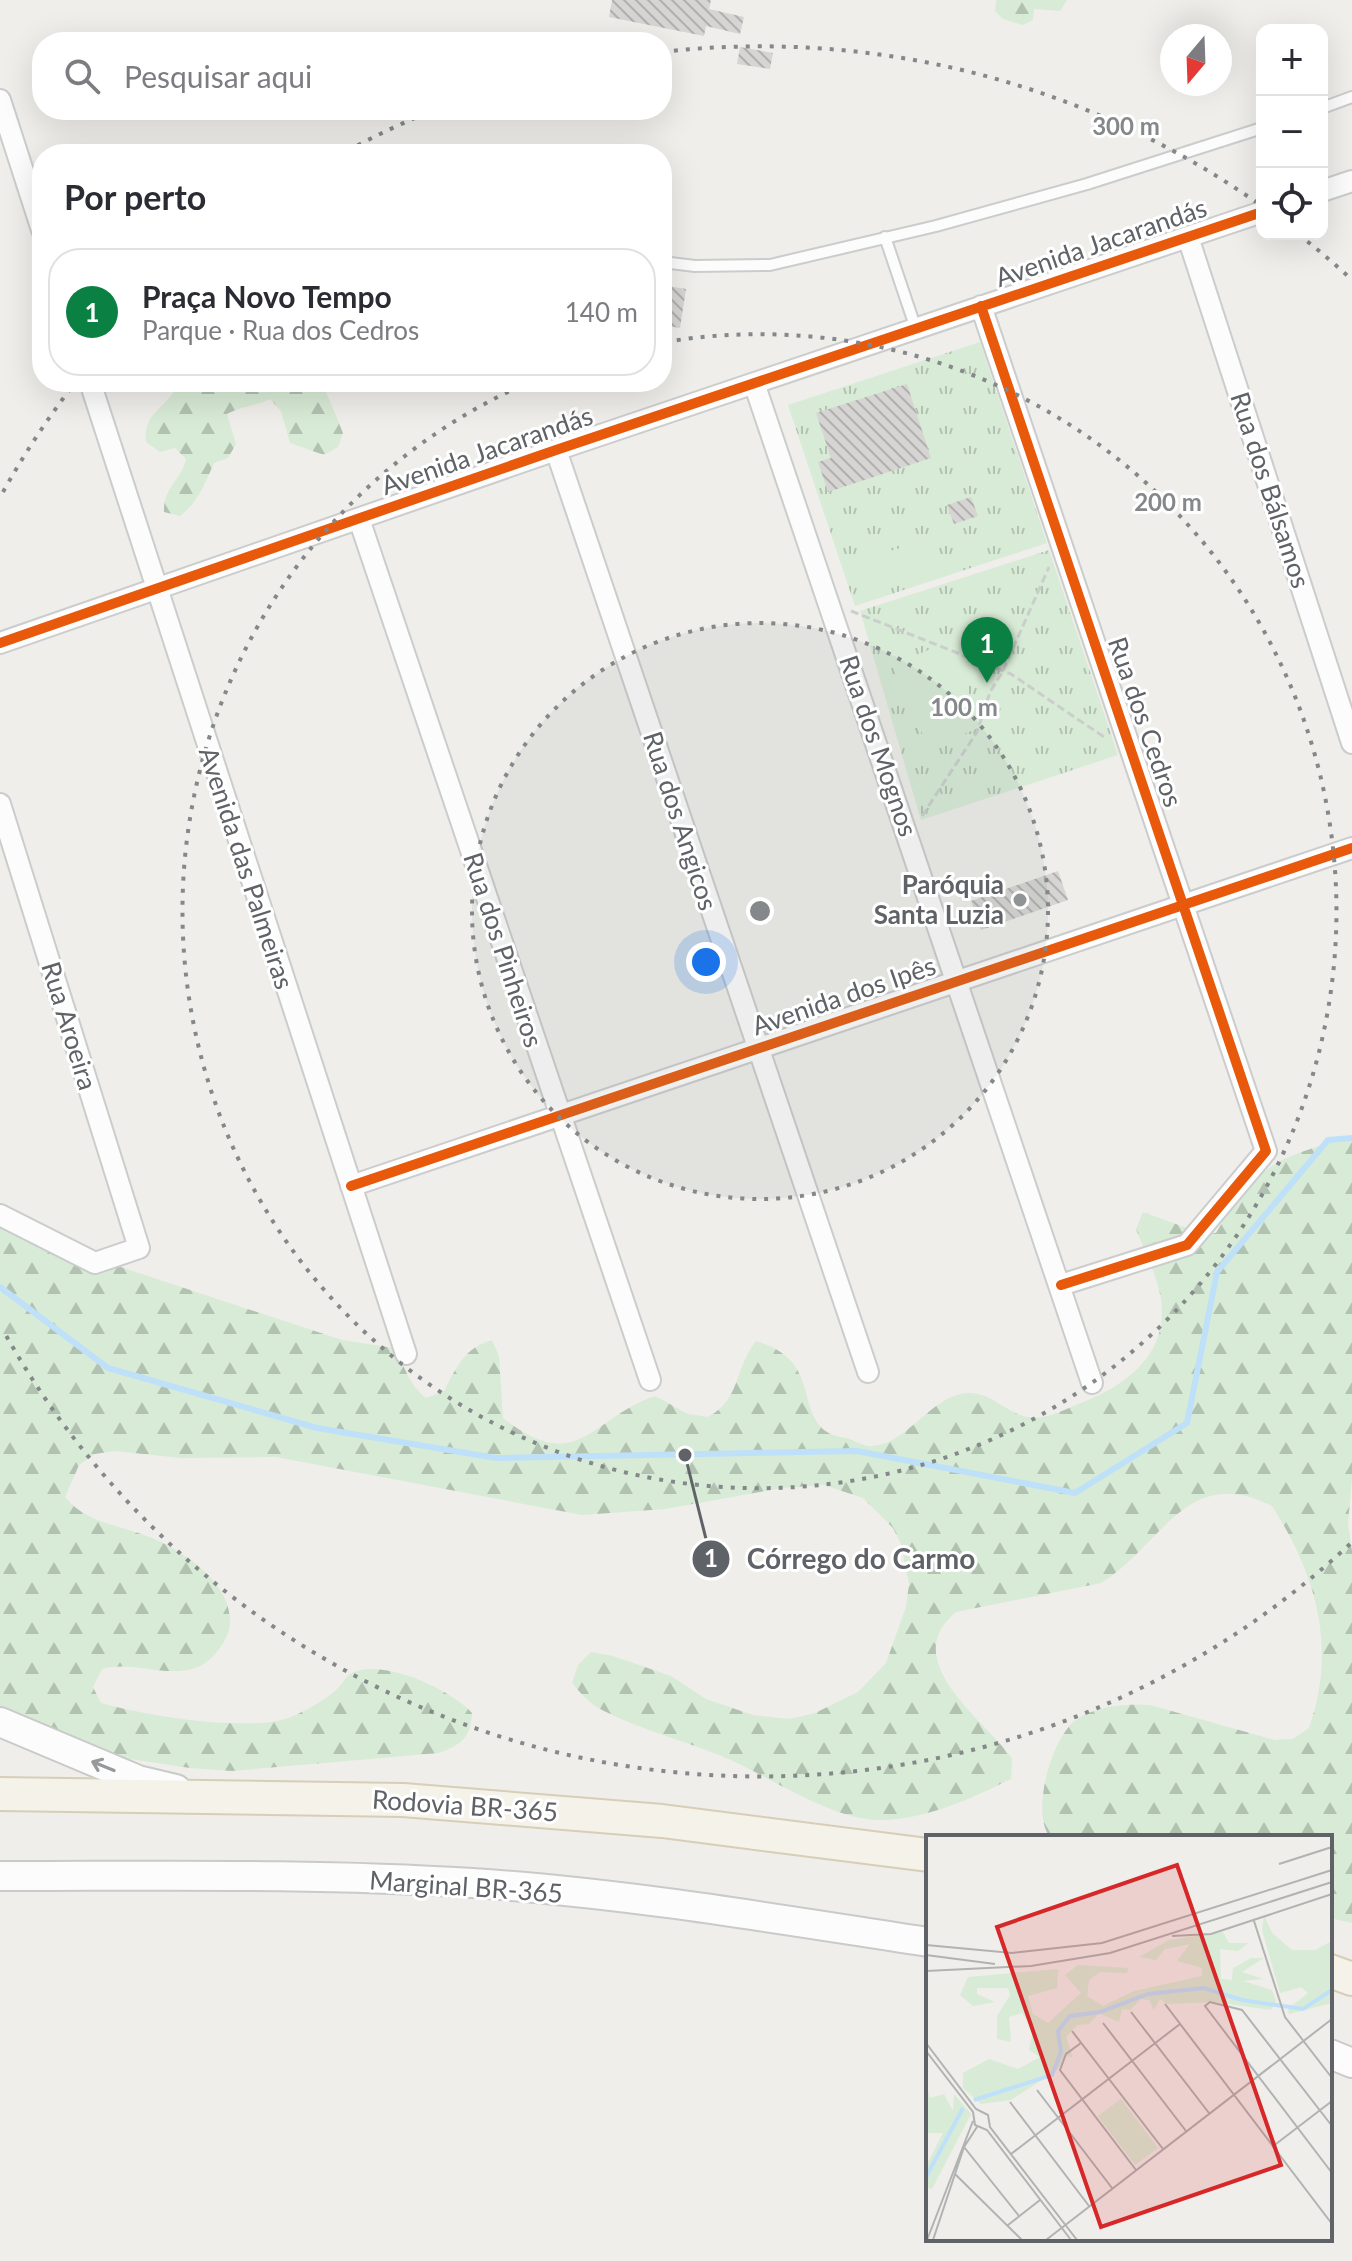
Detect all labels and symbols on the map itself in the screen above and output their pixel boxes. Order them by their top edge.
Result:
north arrow [1160,24,1232,96]
text: 300 m [1092,111,1160,140]
street label: Avenida Jacarandás [991,191,1211,293]
street label: Rua dos Bálsamos [1224,388,1318,592]
street label: Avenida Jacarandás [377,399,597,501]
text: 200 m [1134,487,1202,516]
pin: 1 [961,617,1013,683]
street label: Rua dos Cedros [1102,633,1190,811]
street label: Rua dos Mognos [833,651,925,840]
text: 100 m [930,692,998,721]
street label: Rua dos Angicos [637,727,725,914]
street label: Avenida das Palmeiras [193,743,301,993]
street label: Rua dos Pinheiros [457,848,550,1051]
place label: Paróquia Santa Luzia [874,868,1004,930]
marker: Paróquia Santa Luzia [1011,891,1029,909]
centre of rings [746,897,774,925]
your location [686,942,726,982]
street label: Avenida dos Ipês [748,949,940,1041]
street label: Rua Aroeira [35,958,105,1094]
callout: Córrego do Carmo [691,1533,991,1585]
text: Córrego do Carmo [747,1541,975,1575]
text: 1 [704,1543,718,1572]
one-way arrow [91,1758,116,1772]
street label: Rodovia BR-365 [371,1783,559,1827]
inset map [926,1835,1332,2241]
street label: Marginal BR-365 [368,1863,564,1909]

